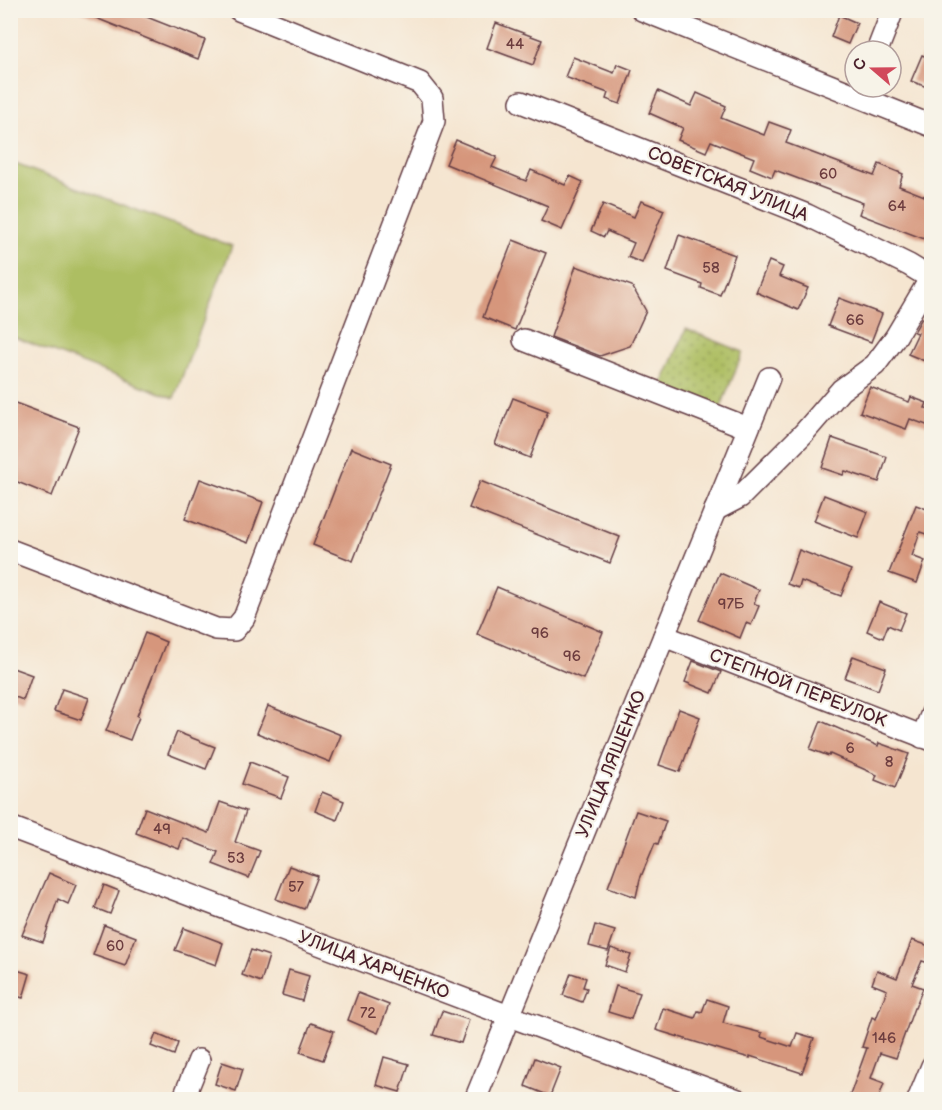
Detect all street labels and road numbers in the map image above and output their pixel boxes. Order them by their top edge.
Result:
street label: СОВЕТСКАЯ УЛИЦА [645,142,811,226]
street label: СТЕПНОЙ ПЕРЕУЛОК [706,644,890,732]
street label: УЛИЦА ЛЯШЕНКО [572,687,650,841]
street label: УЛИЦА ХАРЧЕНКО [295,926,453,1004]

